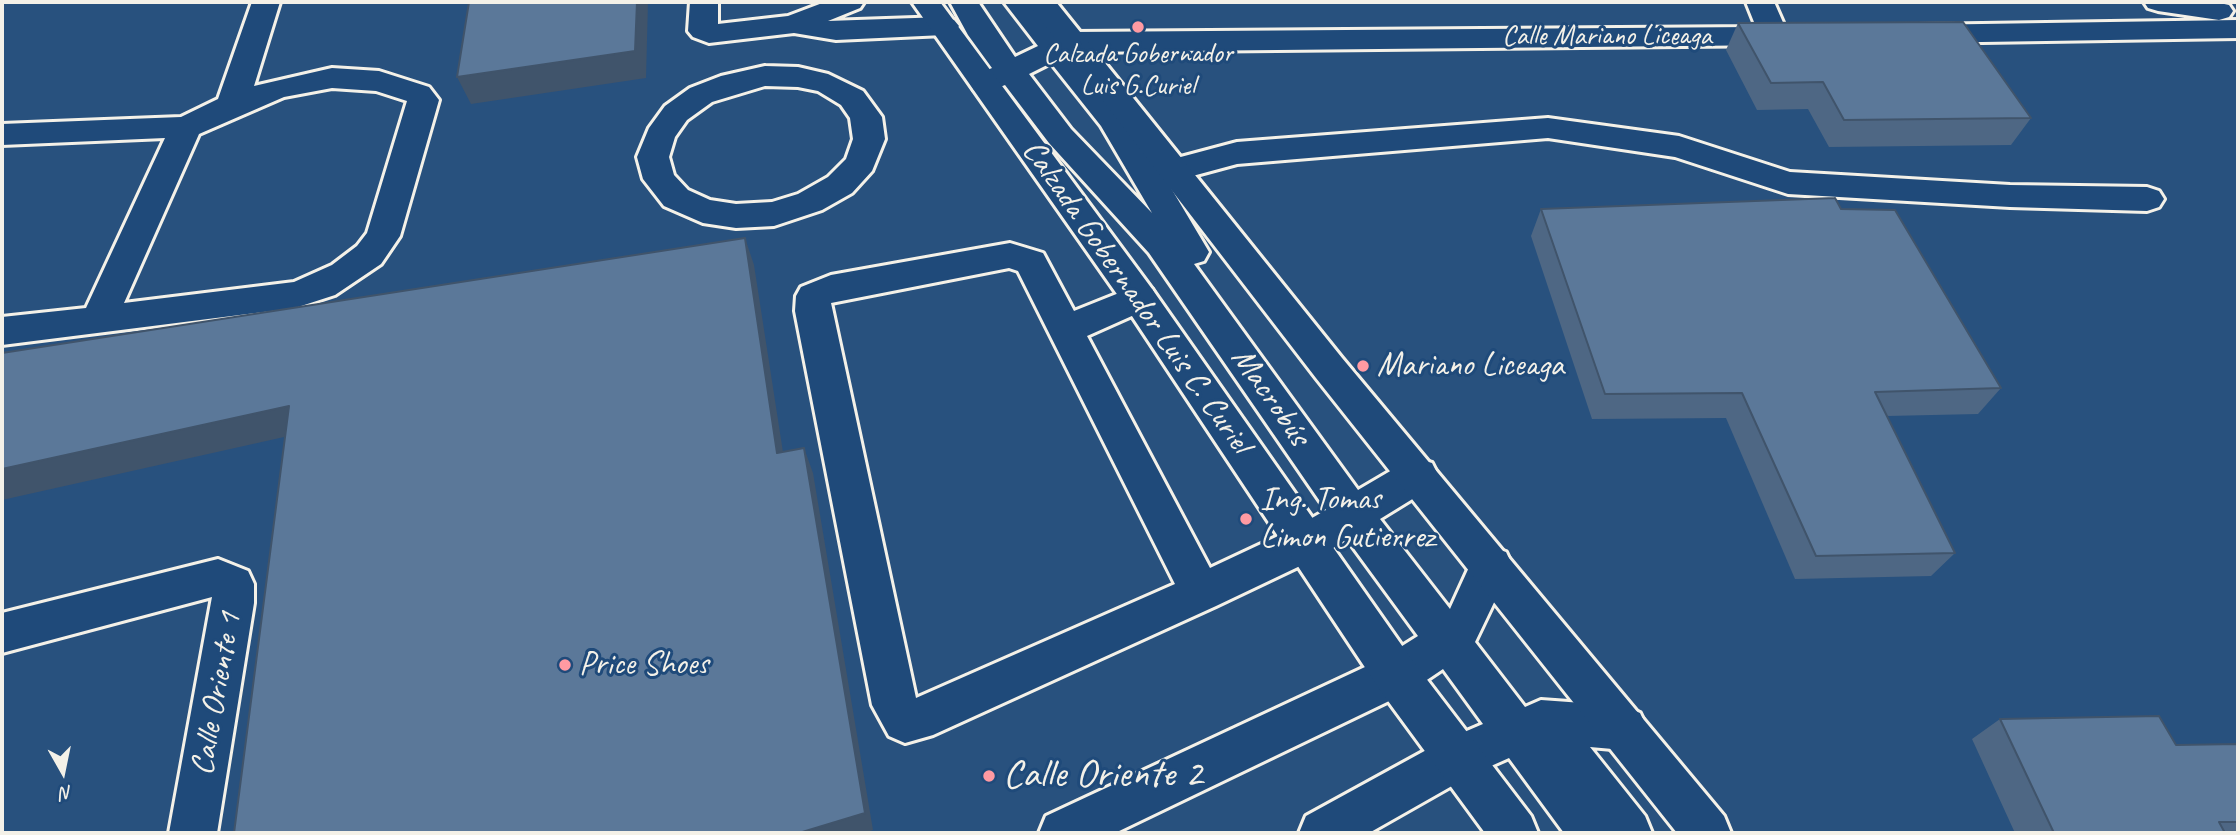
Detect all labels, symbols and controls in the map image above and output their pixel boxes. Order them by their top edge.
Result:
marker: Calzada Gobernador Luis G.Curiel [1130,19,1146,35]
street label: Calle Mariano Liceaga [1502,20,1712,54]
place label: Calzada Gobernador Luis G.Curiel [1043,38,1233,104]
street label: Calzada Gobernador Luis C. Curiel [1013,133,1259,461]
street label: Macrobús [1222,340,1318,454]
place label: Mariano Liceaga [1377,346,1564,386]
marker: Mariano Liceaga [1355,358,1371,374]
place label: Ing. Tomas Limon Gutierrez [1260,480,1435,558]
marker: Ing. Tomas Limon Gutierrez [1238,511,1254,527]
street label: Calle Oriente 1 [183,610,251,778]
place label: Price Shoes [579,645,708,685]
marker: Price Shoes [557,657,573,673]
north arrow [28,737,98,807]
place label: Calle Oriente 2 [1003,752,1202,800]
marker: Calle Oriente 2 [981,768,997,784]
text: N [59,780,74,806]

